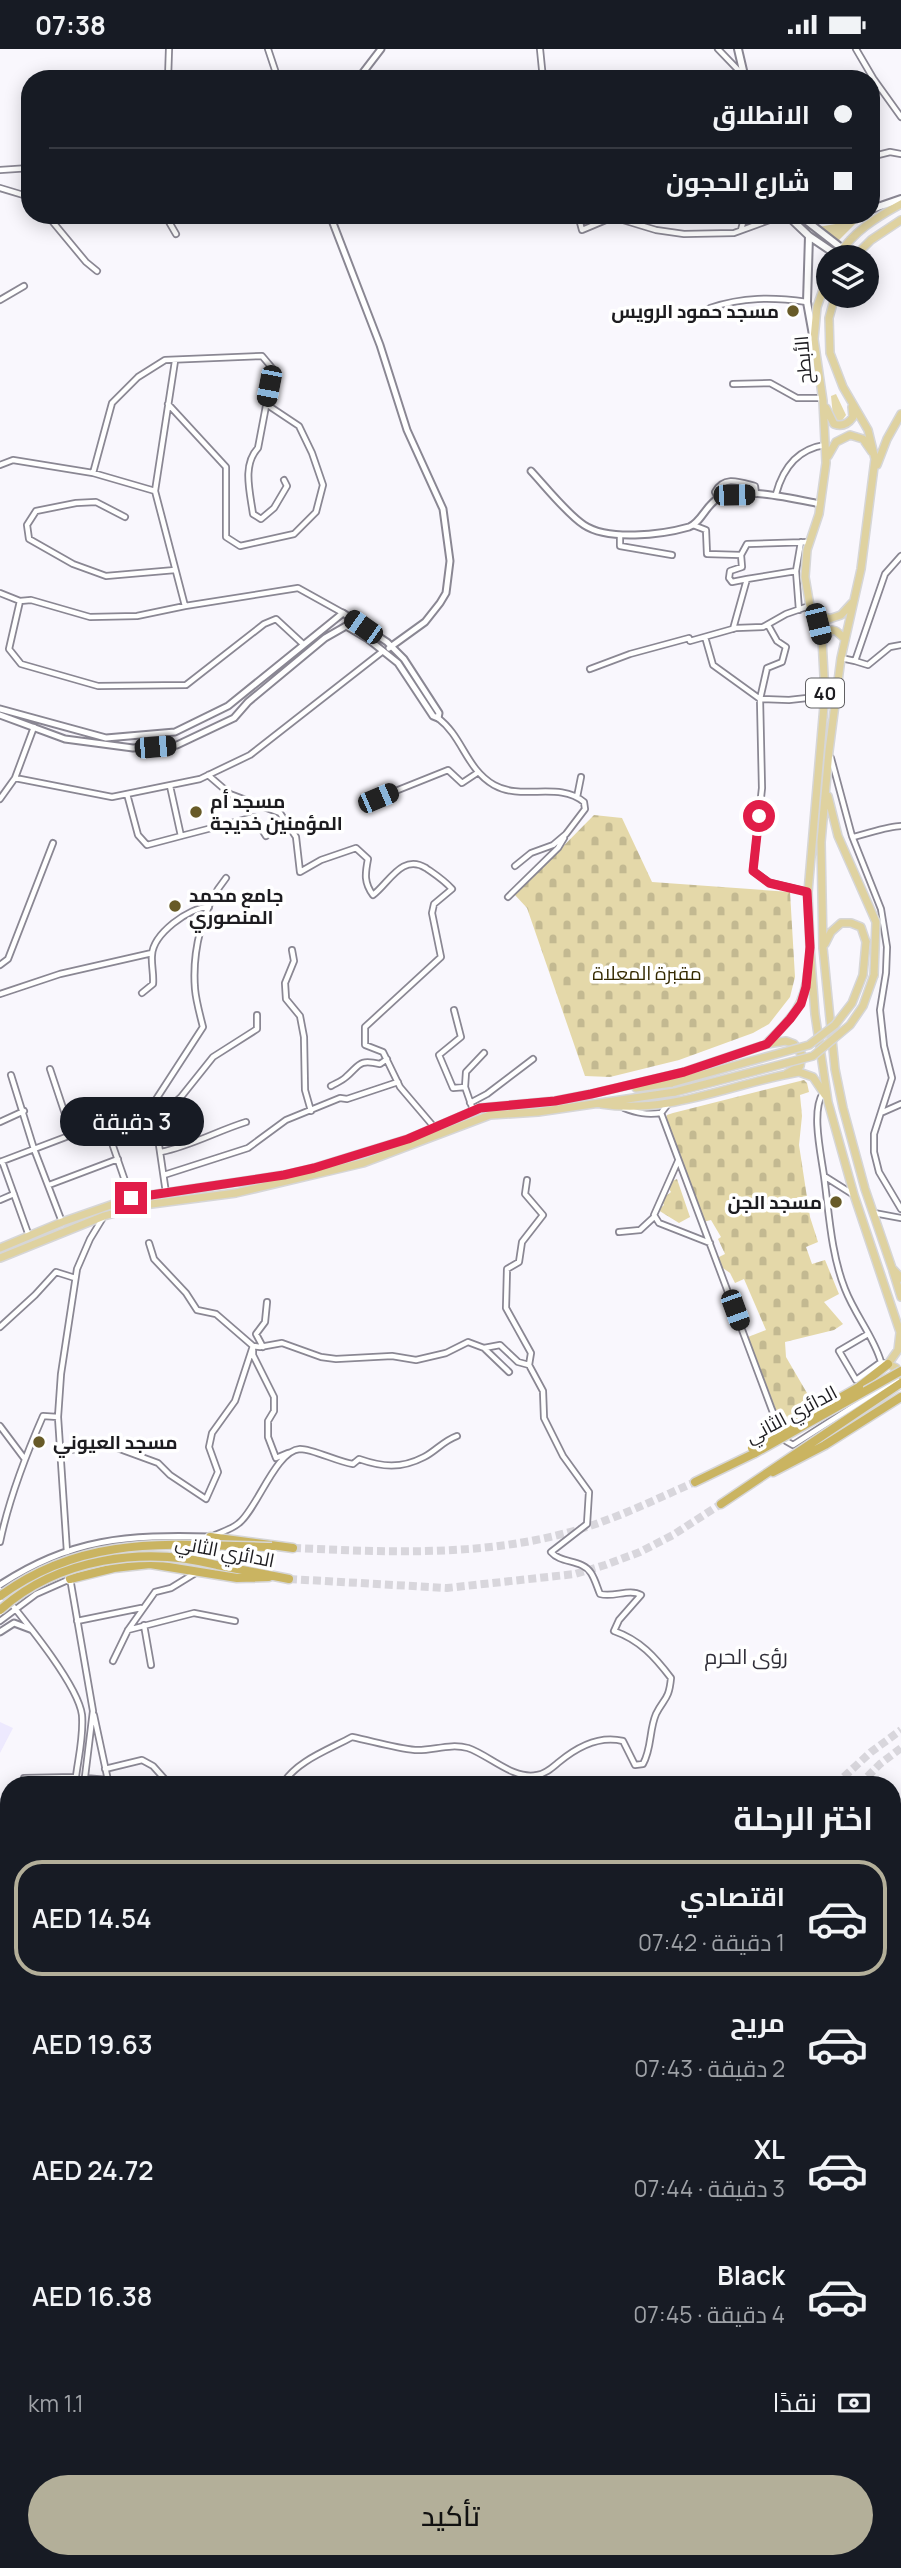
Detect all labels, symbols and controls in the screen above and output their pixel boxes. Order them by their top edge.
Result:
text: 07:38 [35,7,106,43]
text: الانطلاق [712,96,810,132]
text: شارع الحجون [666,163,810,199]
map controls [816,245,879,308]
button: layers [816,245,879,308]
place label: مسجد حمود الرويس [611,298,779,324]
marker: مسجد حمود الرويس [785,303,801,319]
street label: الأبطح [788,335,819,385]
car [255,363,284,409]
car [713,484,756,506]
car [803,601,834,647]
car [340,606,387,648]
road number: 40 [806,679,844,707]
car [134,735,177,759]
car [355,780,402,816]
place label: مسجد أم المؤمنين خديجة [210,788,343,836]
route start [743,800,775,832]
marker: مسجد أم المؤمنين خديجة [188,804,204,820]
place label: جامع محمد المنصوري [189,882,283,933]
marker: جامع محمد المنصوري [167,898,183,914]
park label: مقبرة المعلاة [592,960,702,986]
callout: 3 دقيقة [59,1097,203,1145]
text: 3 دقيقة [92,1105,172,1137]
route end [115,1182,147,1214]
place label: مسجد الجن [728,1189,822,1215]
marker: مسجد الجن [828,1194,844,1210]
car [718,1287,753,1333]
street label: الدائري الثاني [740,1379,842,1451]
place label: مسجد العيوني [53,1429,178,1458]
marker: مسجد العيوني [31,1434,47,1450]
street label: الدائري الثاني [173,1529,277,1575]
district label: رؤى الحرم [704,1642,788,1671]
text: اختر الرحلة [734,1796,873,1840]
text: اقتصادي [680,1878,785,1914]
icon: car [806,1887,869,1950]
text: AED 14.54 [32,1900,152,1936]
text: 1 دقيقة · 07:42 [638,1926,785,1958]
text: مريح [730,2004,785,2040]
icon: car [806,2013,869,2076]
text: AED 19.63 [32,2026,153,2062]
text: 2 دقيقة · 07:43 [634,2052,785,2084]
text: XL [754,2131,785,2167]
icon: car [806,2139,869,2202]
text: AED 24.72 [32,2152,154,2188]
text: 3 دقيقة · 07:44 [634,2172,785,2204]
text: Black [717,2257,785,2293]
icon: car [806,2265,869,2328]
text: AED 16.38 [32,2278,152,2314]
text: 4 دقيقة · 07:45 [633,2298,785,2330]
text: نقدًا [773,2384,817,2420]
icon: cash [835,2384,873,2422]
text: 1.1 km [28,2387,84,2419]
button: تأكيد [28,2475,873,2555]

